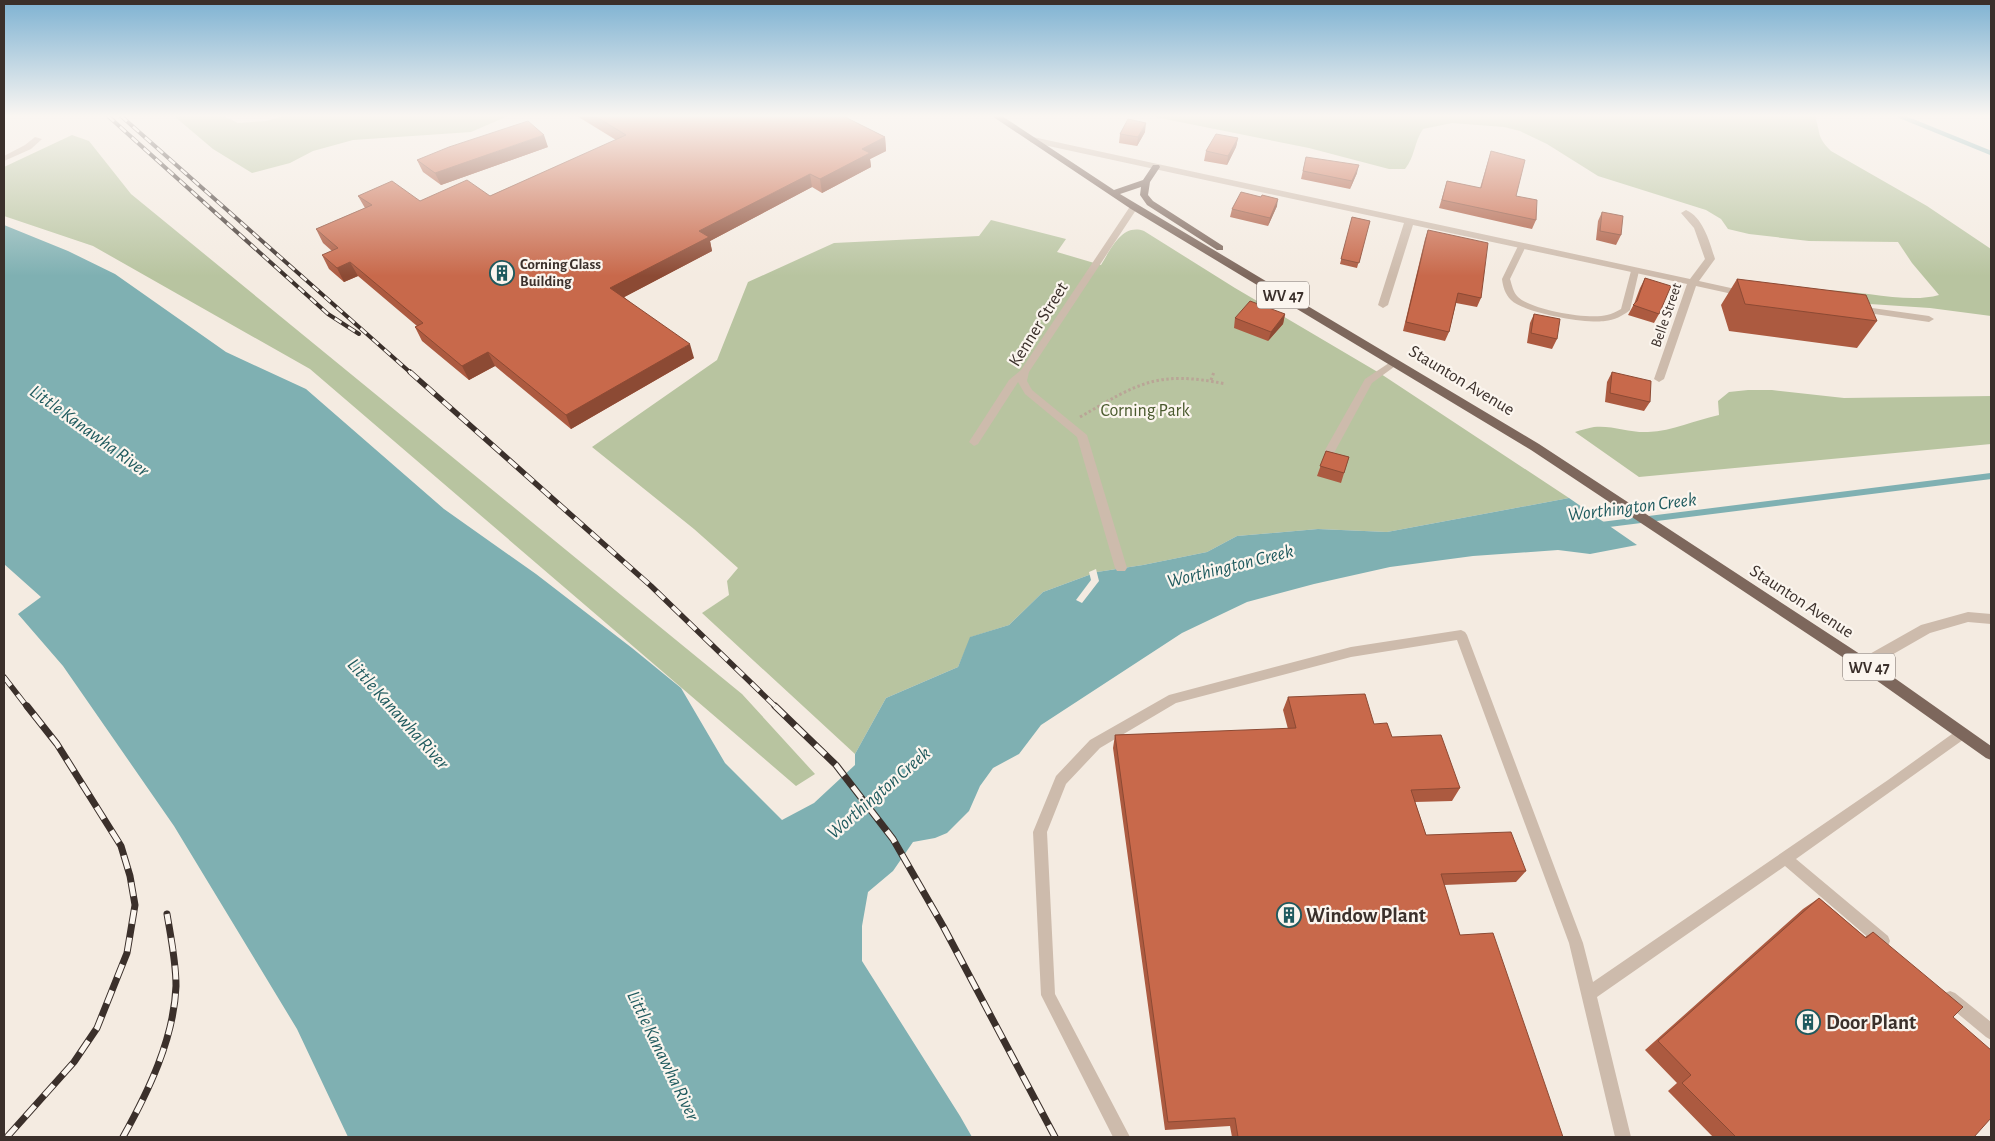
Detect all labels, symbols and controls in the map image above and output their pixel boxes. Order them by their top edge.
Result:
place label: Corning Glass Building [520,257,601,289]
building icon: Corning Glass Building [489,260,515,286]
street label: Kenner Street [1006,279,1072,370]
street label: Belle Street [1648,281,1685,349]
road number: WV 47 [1257,282,1309,308]
street label: Staunton Avenue [1406,342,1517,419]
water label: Little Kanawha River [26,382,153,481]
park label: Corning Park [1100,402,1190,420]
water label: Worthington Creek [1567,490,1698,525]
water label: Worthington Creek [1165,542,1296,591]
street label: Staunton Avenue [1746,562,1857,642]
road number: WV 47 [1843,654,1895,680]
water label: Little Kanawha River [343,655,453,774]
water label: Worthington Creek [824,743,934,843]
building icon: Window Plant [1276,902,1302,928]
place label: Window Plant [1306,905,1426,926]
water label: Little Kanawha River [623,988,703,1124]
building icon: Door Plant [1795,1009,1821,1035]
place label: Door Plant [1826,1012,1916,1033]

